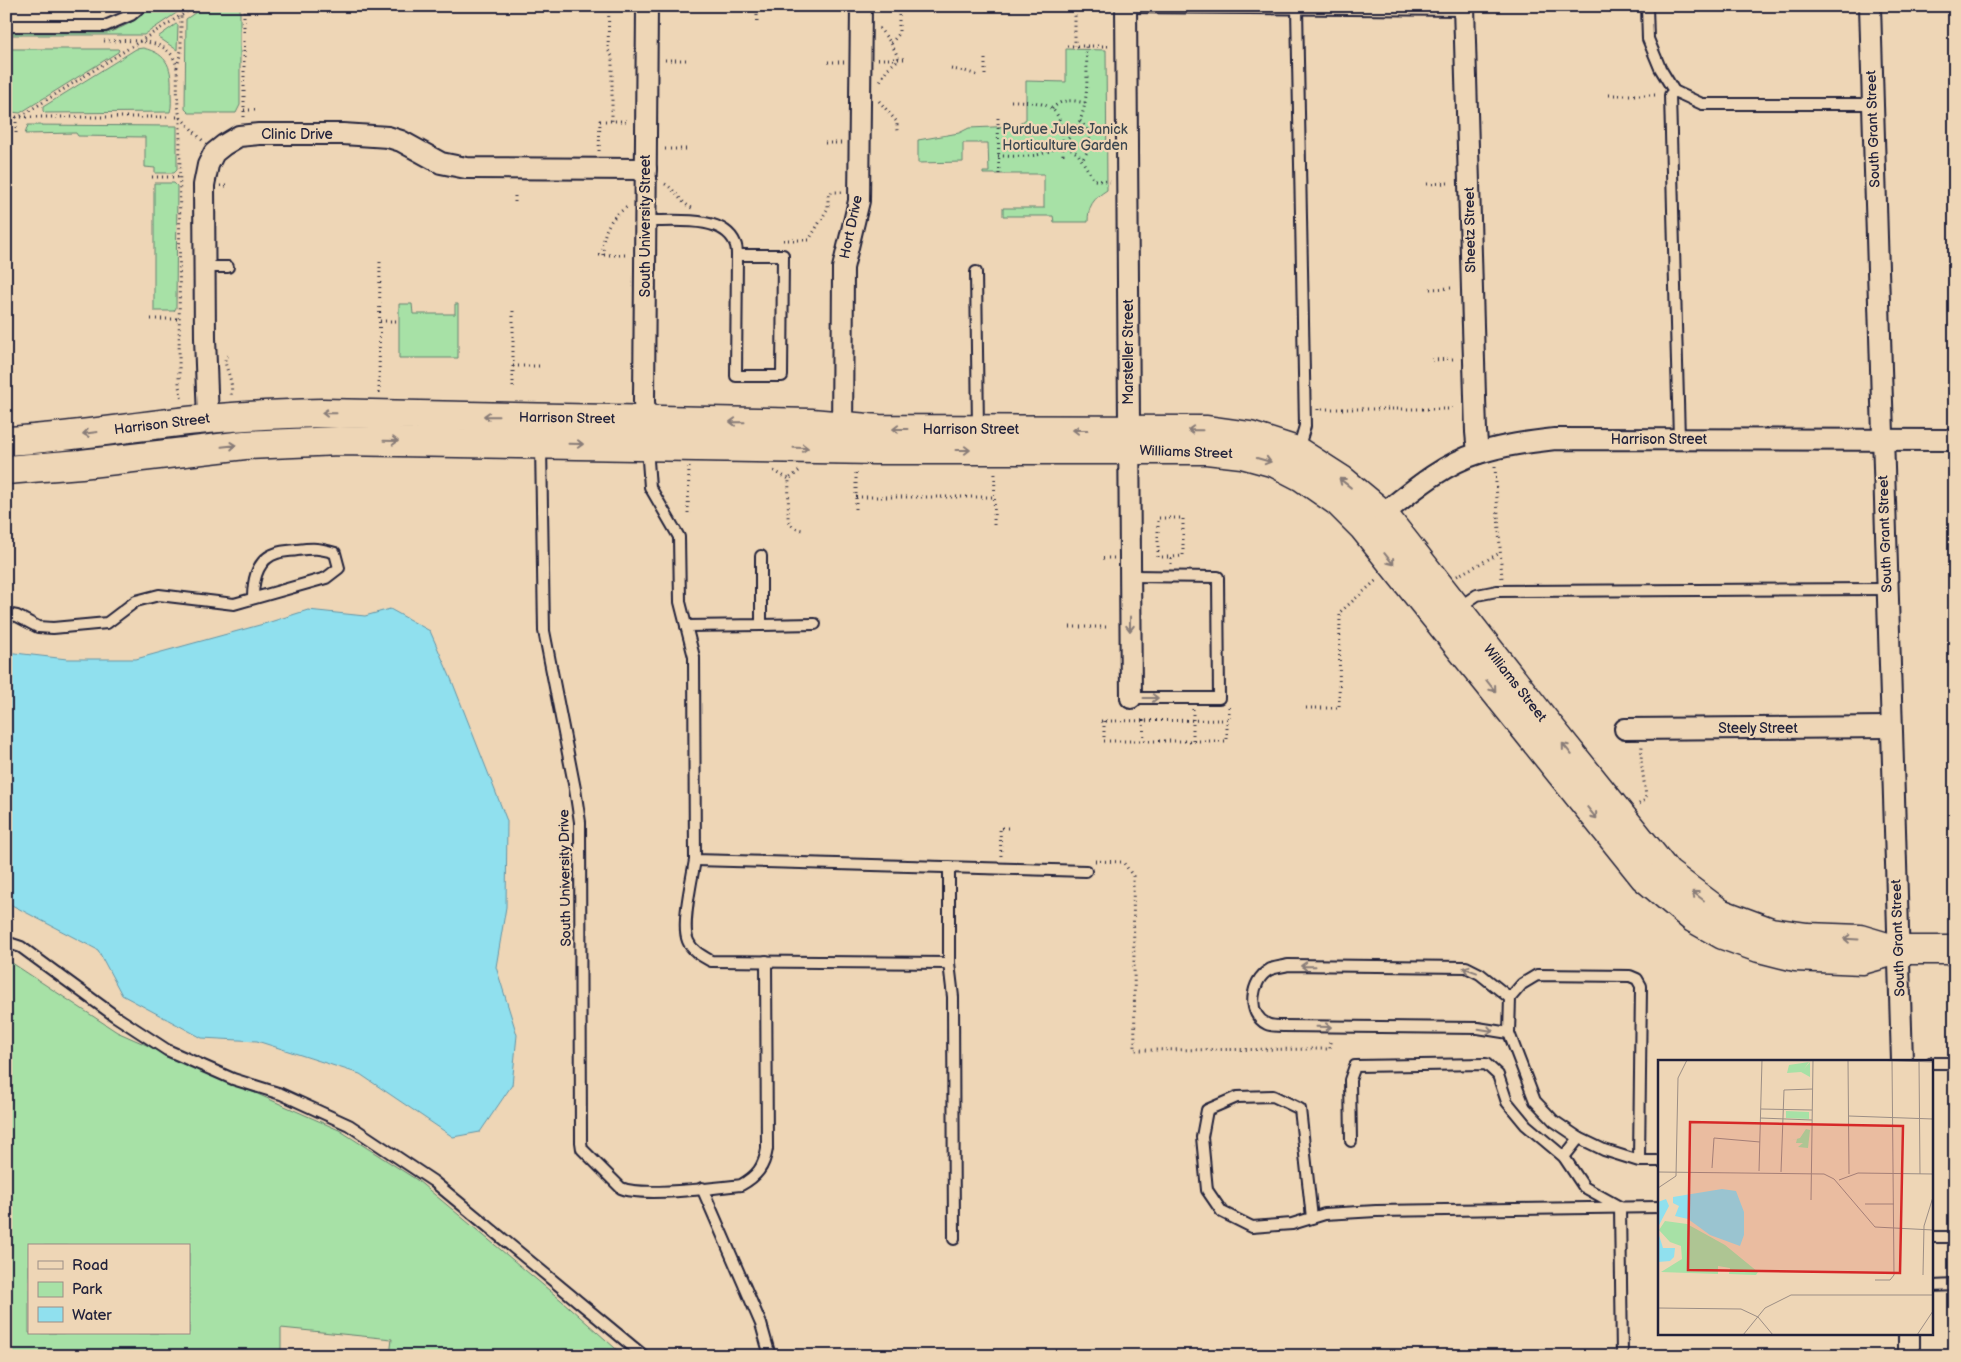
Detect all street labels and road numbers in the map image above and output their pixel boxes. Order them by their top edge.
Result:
street label: South Grant Street [1862,69,1884,188]
street label: Clinic Drive [261,126,333,143]
street label: South University Street [637,154,654,297]
street label: Sheetz Street [1461,186,1479,273]
street label: Hort Drive [836,194,866,260]
street label: Marsteller Street [1120,298,1137,405]
street label: Harrison Street [519,409,616,427]
street label: Harrison Street [113,410,212,438]
street label: Harrison Street [923,421,1020,438]
street label: Harrison Street [1611,431,1708,448]
street label: Williams Street [1139,442,1234,462]
street label: South Grant Street [1874,474,1896,593]
street label: Williams Street [1480,641,1551,726]
street label: Steely Street [1718,720,1798,737]
street label: South University Drive [555,809,575,947]
street label: South Grant Street [1887,878,1909,997]

